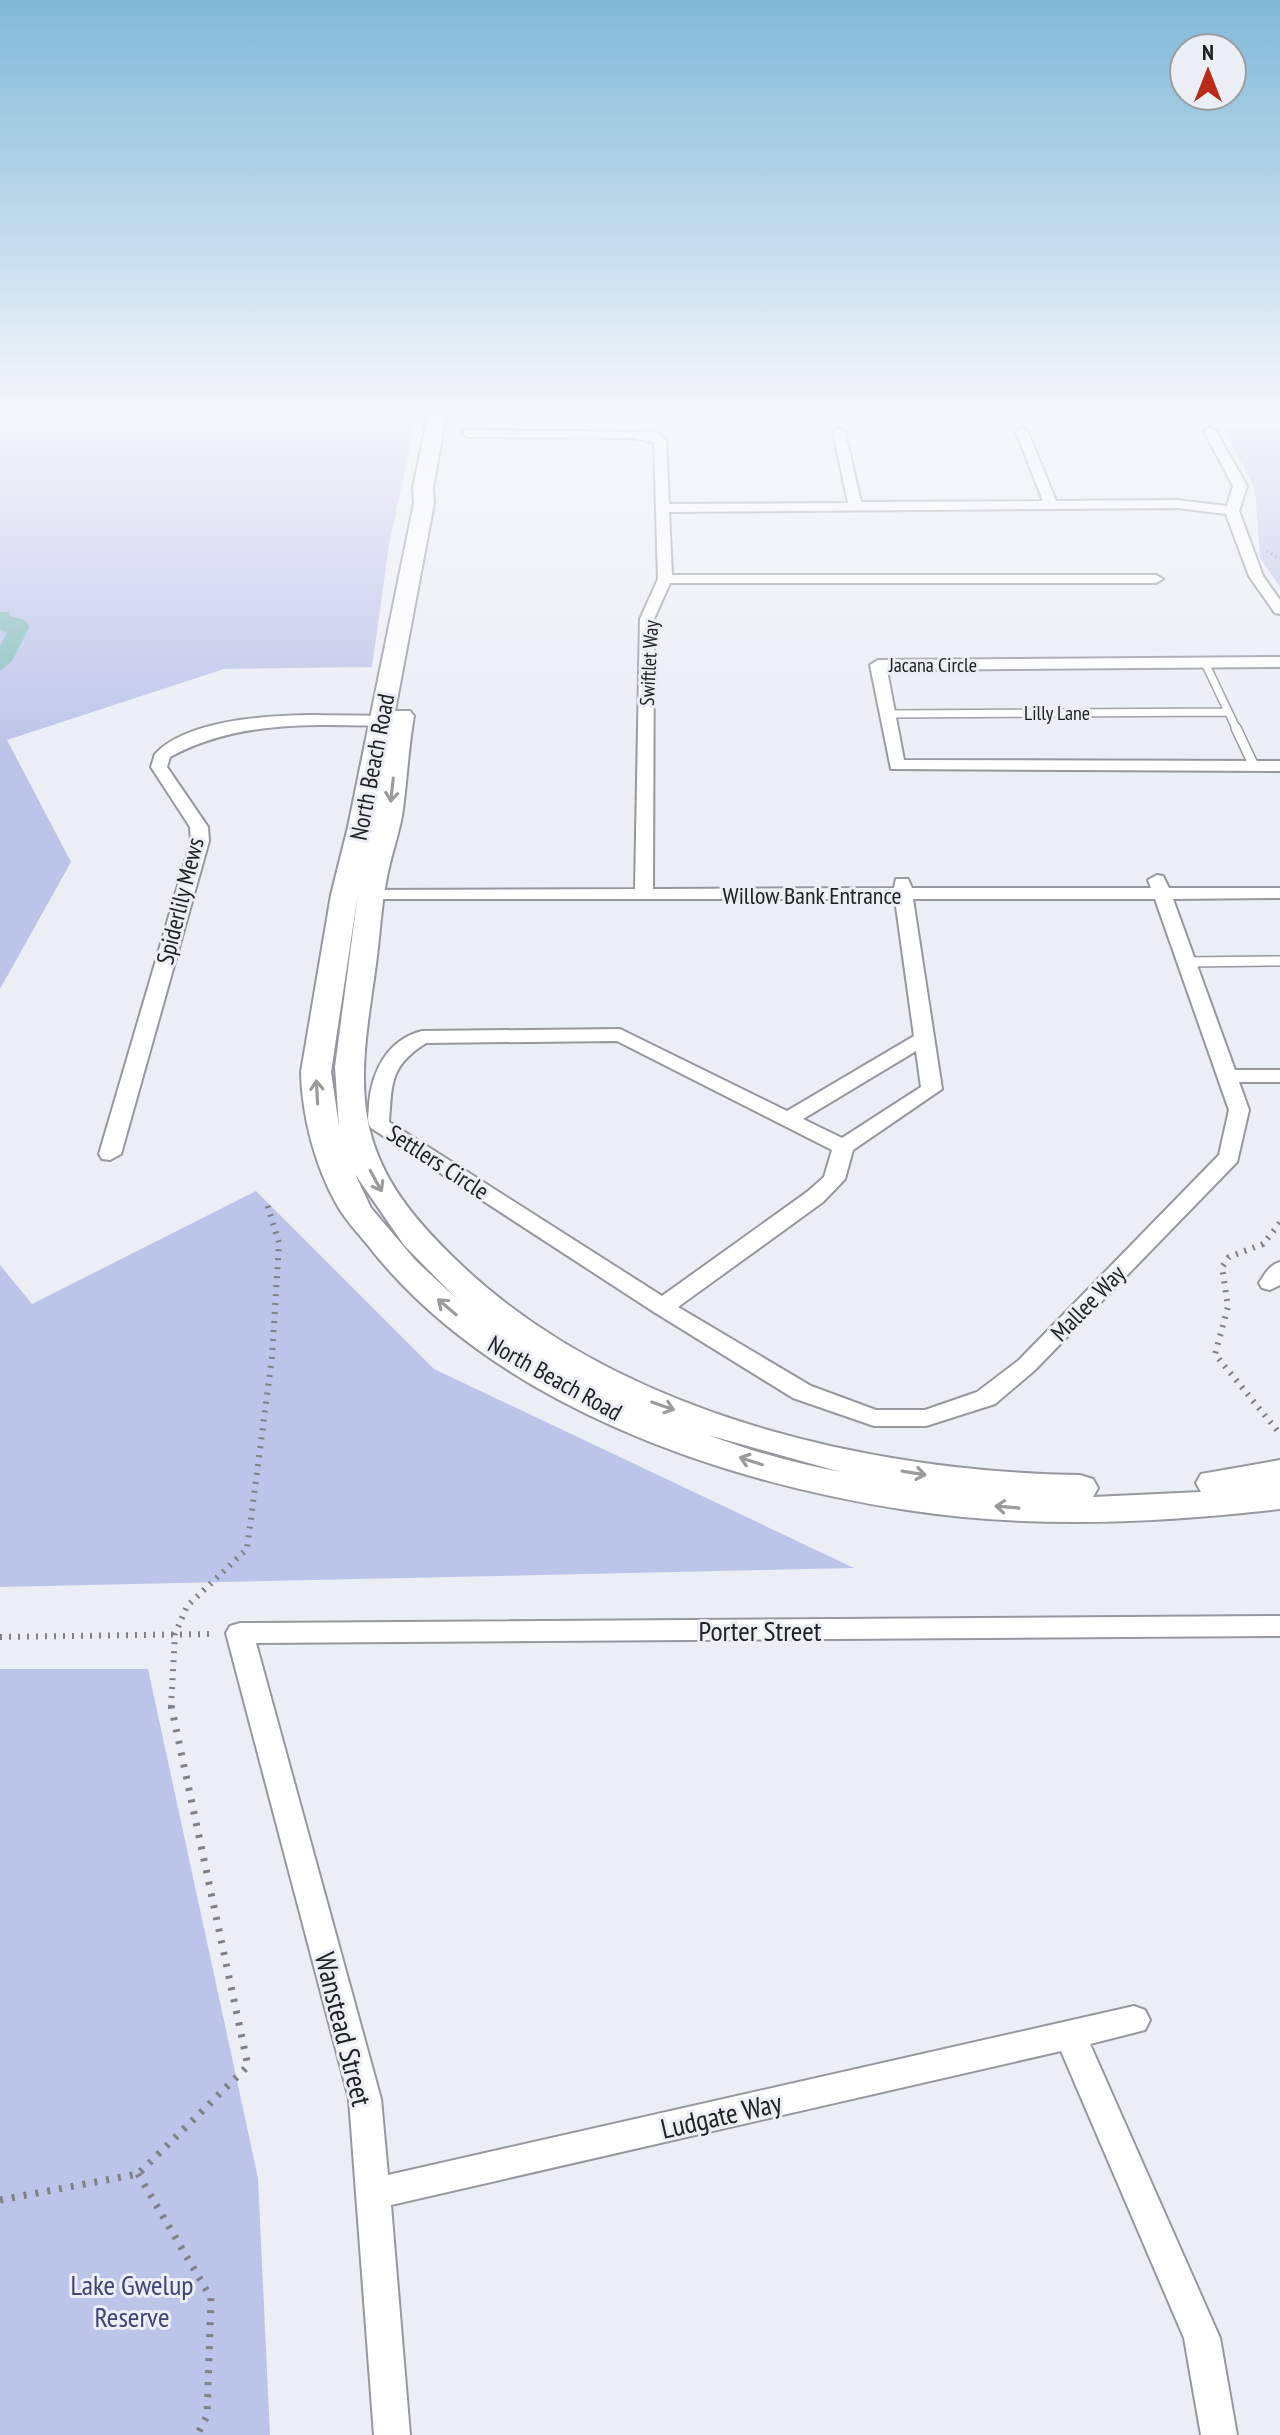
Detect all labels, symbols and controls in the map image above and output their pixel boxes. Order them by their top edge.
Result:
north arrow [1168,32,1248,112]
text: N [1202,38,1214,66]
street label: Swiftlet Way [634,619,664,706]
street label: Jacana Circle [888,652,977,678]
street label: North Beach Road [343,691,401,843]
street label: Lilly Lane [1024,700,1090,726]
one-way arrow [384,776,399,803]
street label: Spiderlily Mews [149,834,211,968]
street label: Willow Bank Entrance [723,880,901,911]
one-way arrow [309,1079,324,1106]
street label: Settlers Circle [381,1118,495,1206]
one-way arrow [368,1169,384,1192]
street label: Mallee Way [1044,1258,1132,1348]
one-way arrow [437,1298,458,1316]
street label: North Beach Road [482,1328,628,1428]
one-way arrow [650,1400,675,1414]
one-way arrow [739,1453,764,1468]
one-way arrow [901,1466,926,1481]
one-way arrow [994,1499,1021,1514]
street label: Porter Street [699,1612,822,1649]
street label: Wanstead Street [307,1948,381,2110]
street label: Ludgate Way [657,2083,786,2147]
park label: Lake Gwelup Reserve [71,2266,193,2335]

